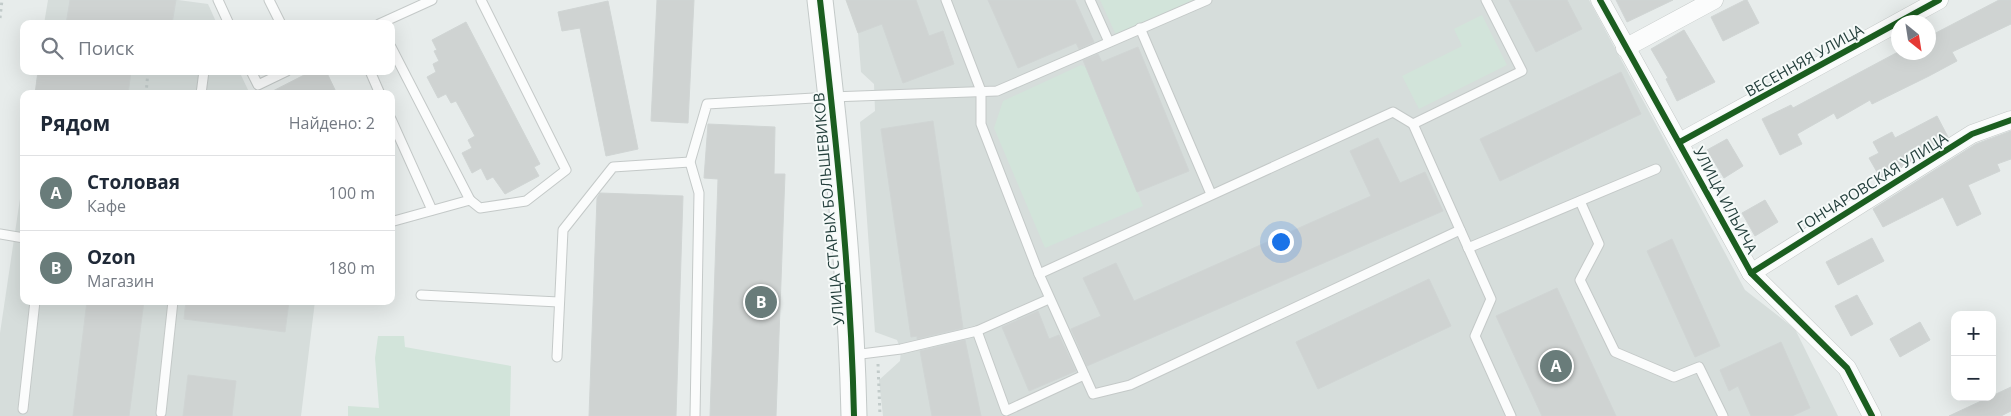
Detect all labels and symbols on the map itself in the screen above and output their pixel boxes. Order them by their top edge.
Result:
north arrow [1891,15,1936,60]
street label: ВЕСЕННЯЯ УЛИЦА [1741,19,1867,101]
street label: УЛИЦА СТАРЫХ БОЛЬШЕВИКОВ [808,92,848,326]
street label: ГОНЧАРОВСКАЯ УЛИЦА [1793,127,1952,237]
street label: УЛИЦА ИЛЬИЧА [1689,143,1763,257]
your location [1268,229,1294,255]
pin: B [745,283,777,321]
pin: A [1540,347,1572,385]

